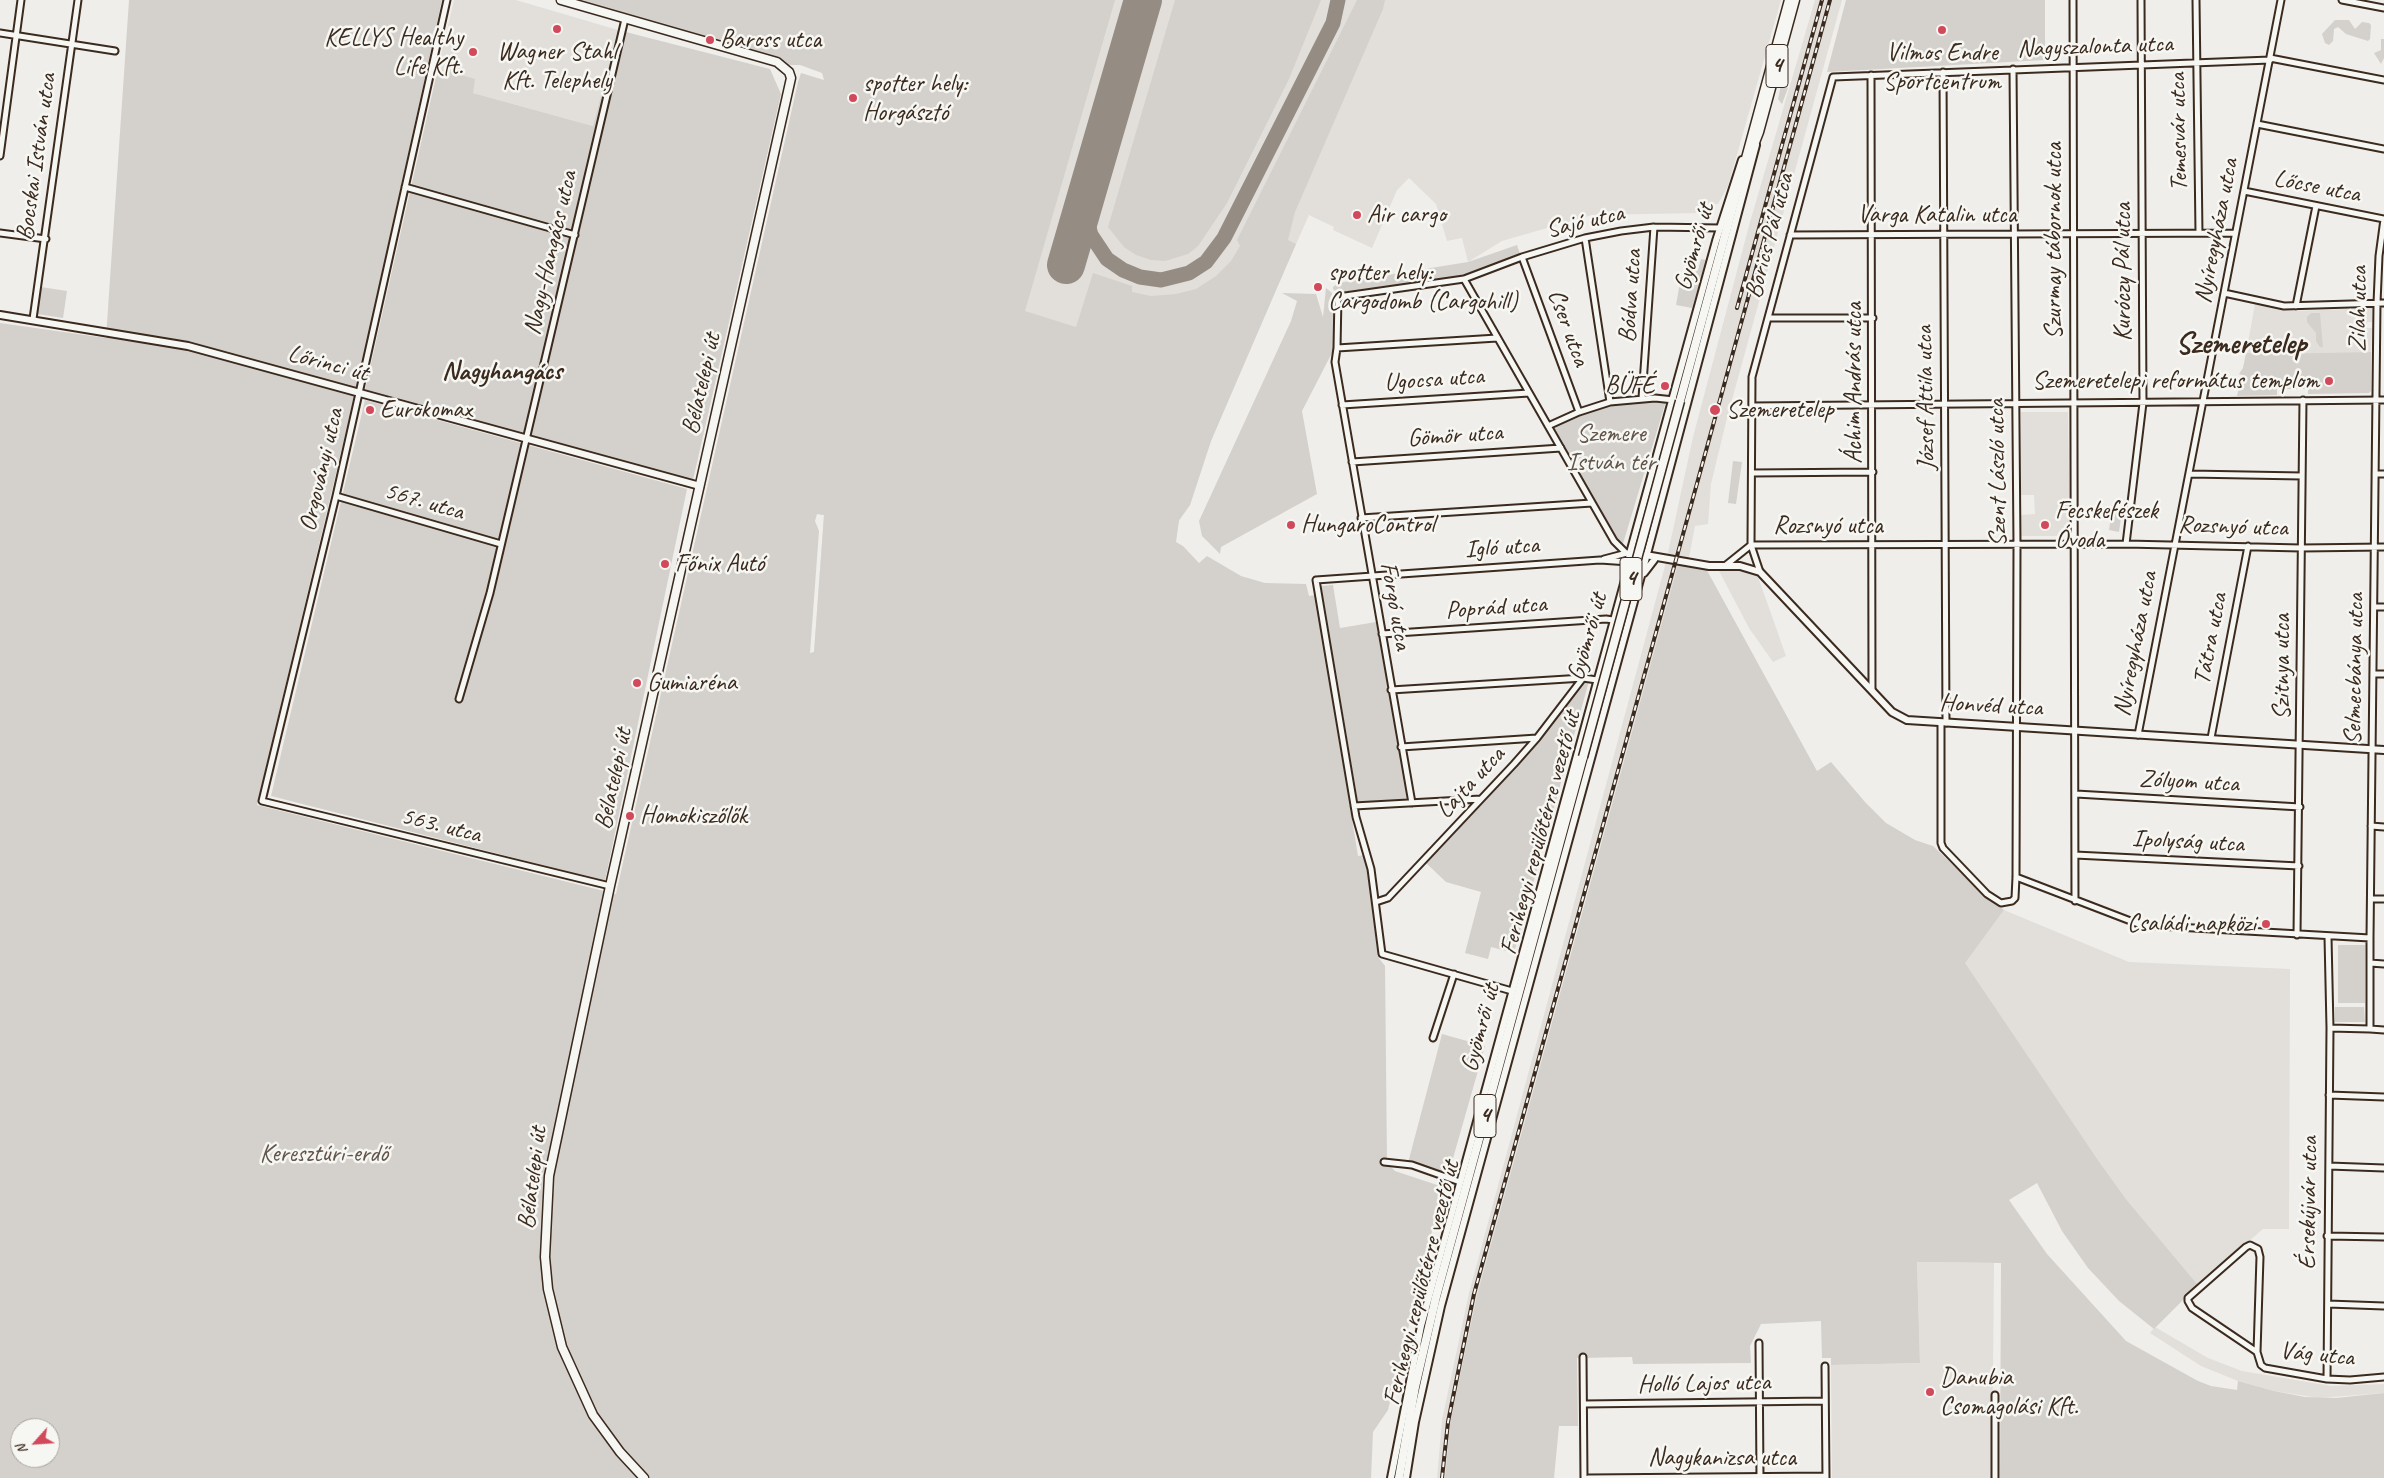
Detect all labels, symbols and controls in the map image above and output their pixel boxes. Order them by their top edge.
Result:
place label: KELLYS Healthy Life Kft. [324,23,463,82]
marker: Wagner Stahl Kft. Telephely [551,23,563,35]
marker: Vilmos Endre Sportcentrum [1936,24,1948,36]
place label: Baross utca [720,25,821,55]
street label: Nagyszalonta utca [2017,29,2173,65]
marker: Baross utca [704,34,716,46]
place label: Wagner Stahl Kft. Telephely [497,37,617,96]
place label: Vilmos Endre Sportcentrum [1883,38,2001,97]
road number: 4 [1766,44,1788,88]
marker: KELLYS Healthy Life Kft. [467,46,479,58]
place label: spotter hely: Horgásztó [863,69,967,128]
street label: Bocskai István utca [10,71,64,243]
street label: Temesvár utca [2163,72,2195,192]
marker: spotter hely: Horgásztó [847,92,859,104]
street label: Szurmay tábornok utca [2039,143,2069,339]
street label: Nyíregyháza utca [2188,156,2246,306]
street label: Lőcse utca [2271,164,2363,210]
street label: Nagy-Hangács utca [518,168,584,338]
street label: Borics Pál utca [1739,170,1801,302]
street label: Sajó utca [1543,198,1627,246]
place label: Air cargo [1367,200,1446,230]
street label: Gyömrői út [1668,200,1722,294]
street label: Varga Katalin utca [1857,200,2017,230]
street label: Kuróczy Pál utca [2108,203,2138,341]
marker: Air cargo [1351,209,1363,221]
street label: Bódva utca [1613,248,1649,344]
place label: spotter hely: Cargodomb (Cargohill) [1328,258,1517,317]
street label: Zilah utca [2343,266,2375,352]
marker: spotter hely: Cargodomb (Cargohill) [1312,281,1324,293]
street label: Cser utca [1540,285,1596,371]
street label: Áchim András utca [1839,302,1869,464]
street label: József Attila utca [1910,325,1942,471]
district label: Szemeretelep [2176,327,2306,363]
street label: Bélatelepi út [676,331,728,437]
street label: Lőrinci út [284,339,372,389]
district label: Nagyhangács [442,356,562,388]
street label: Ugocsa utca [1383,362,1485,398]
place label: Szemeretelepi református templom [2032,366,2319,396]
place label: BÜFÉ [1605,371,1655,401]
marker: Szemeretelepi református templom [2323,375,2335,387]
marker: BÜFÉ [1659,380,1671,392]
place label: Eurokomax [380,395,472,425]
place label: Szemeretelep [1726,395,1833,425]
street label: Szent László utca [1982,399,2014,547]
marker: Szemeretelep [1708,403,1722,417]
marker: Eurokomax [364,404,376,416]
street label: Orgoványi utca [293,406,351,534]
street label: Gömör utca [1406,418,1504,454]
park label: Szemere István tér [1567,419,1655,478]
street label: 567. utca [381,476,467,528]
place label: Fecskefészek Óvoda [2055,496,2158,555]
place label: HungaroControl [1301,510,1434,540]
street label: Rozsnyó utca [2178,510,2288,544]
street label: Rozsnyó utca [1773,511,1883,541]
marker: HungaroControl [1285,519,1297,531]
marker: Fecskefészek Óvoda [2039,519,2051,531]
street label: Igló utca [1464,530,1540,566]
place label: Főnix Autó [675,549,764,579]
marker: Főnix Autó [659,558,671,570]
road number: 4 [1620,558,1642,600]
street label: Forgó utca [1373,560,1417,652]
street label: Nyíregyháza utca [2107,569,2165,719]
street label: Poprád utca [1444,590,1548,626]
street label: Gyömrői út [1561,590,1615,684]
street label: Tátra utca [2187,591,2235,687]
street label: Selmecbánya utca [2339,593,2371,745]
street label: Szitnya utca [2267,614,2297,720]
place label: Gumiaréna [647,668,737,698]
marker: Gumiaréna [631,677,643,689]
street label: Honvéd utca [1939,688,2043,724]
street label: Ferihegyi repülőtérre vezető út [1494,708,1588,958]
street label: Bélatelepi út [589,726,639,832]
street label: Lajta utca [1430,741,1512,825]
street label: Zólyom utca [2138,764,2240,800]
place label: Homokiszőlők [640,801,747,831]
street label: 563. utca [398,802,484,850]
marker: Homokiszőlők [624,810,636,822]
street label: Ipolyság utca [2131,824,2245,860]
place label: Családi napközi [2127,909,2256,939]
marker: Családi napközi [2260,918,2272,930]
street label: Gyömrői út [1455,981,1507,1075]
road number: 4 [1474,1094,1496,1138]
street label: Bélatelepi út [512,1125,554,1231]
street label: Érsekújvár utca [2293,1136,2325,1270]
park label: Keresztúri-erdő [260,1139,388,1169]
street label: Ferihegyi repülőtérre vezető út [1377,1158,1467,1408]
street label: Vág utca [2278,1336,2356,1374]
place label: Danubia Csomagolási Kft. [1940,1363,2078,1422]
street label: Holló Lajos utca [1637,1368,1771,1400]
marker: Danubia Csomagolási Kft. [1924,1386,1936,1398]
north arrow [10,1418,60,1468]
text: N [12,1442,32,1457]
street label: Nagykanizsa utca [1648,1443,1796,1473]

